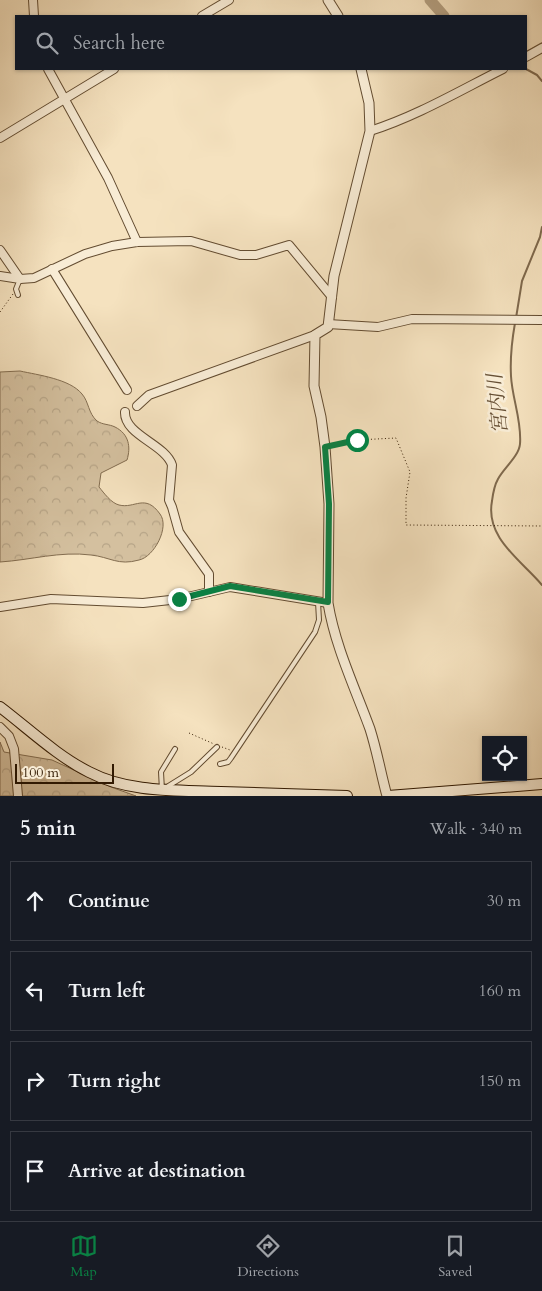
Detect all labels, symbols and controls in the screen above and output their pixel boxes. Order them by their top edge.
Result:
search box [15,15,527,70]
icon: search [33,29,61,57]
text: Search here [73,30,165,56]
water label: 宮内川 [481,371,514,435]
route start [346,429,369,452]
route end [168,588,191,611]
map controls [482,736,527,781]
button: locate [482,736,527,781]
scale bar [15,761,114,784]
text: 100 m [22,763,59,782]
text: 5 min [20,814,76,843]
text: Walk · 340 m [430,818,522,840]
icon: ahead [21,887,49,915]
text: Continue [68,888,150,914]
text: 30 m [487,890,521,912]
icon: left [21,977,49,1005]
text: Turn left [68,978,145,1004]
text: 160 m [479,980,521,1002]
icon: right [21,1067,49,1095]
text: Turn right [68,1068,160,1094]
text: 150 m [479,1070,521,1092]
icon: arrive [21,1157,49,1185]
text: Arrive at destination [68,1158,245,1184]
tab: Map [70,1232,98,1281]
tab: Directions [237,1232,299,1281]
tab: Saved [438,1232,472,1281]

